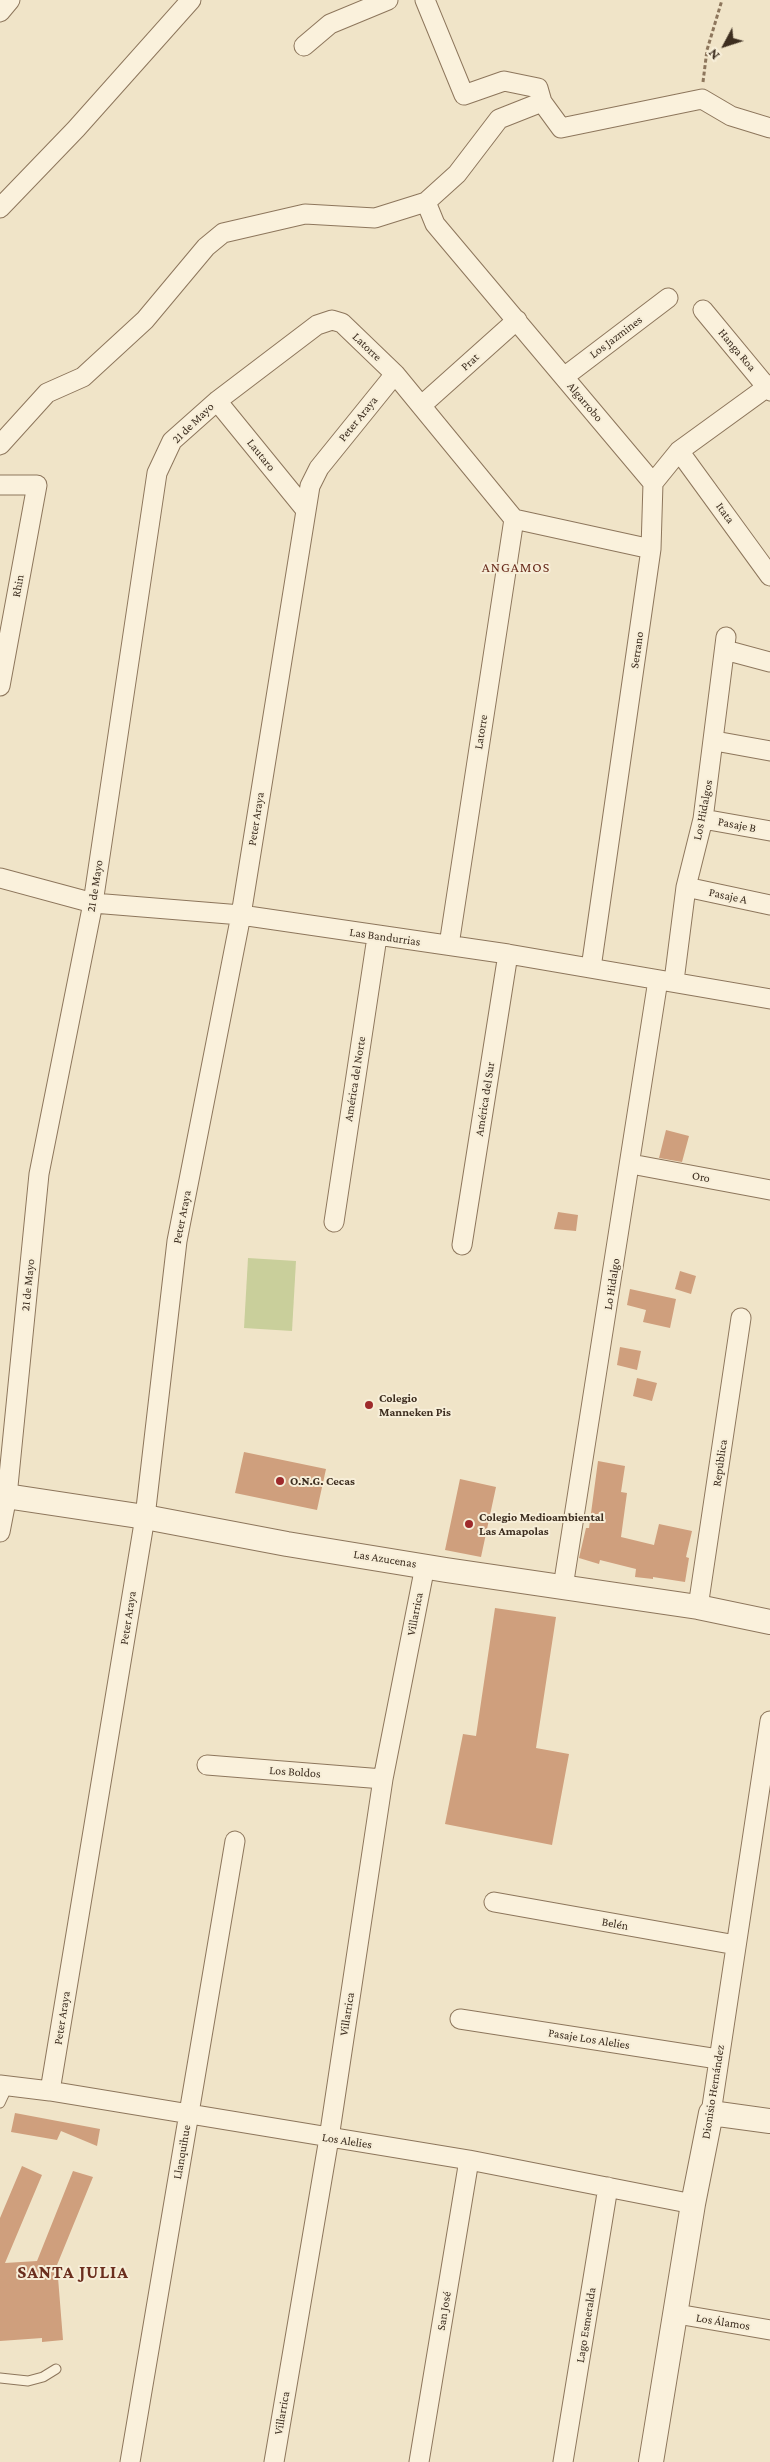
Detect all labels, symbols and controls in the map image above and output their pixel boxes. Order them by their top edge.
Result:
north arrow [700,20,750,70]
text: N [704,46,723,63]
street label: Los Jazmines [587,313,645,361]
street label: Hanga Roa [715,326,759,374]
street label: Latorre [349,330,385,364]
street label: Prat [458,350,482,374]
street label: Algarrobo [564,379,606,425]
street label: Peter Araya [335,393,381,445]
street label: 21 de Mayo [169,400,217,446]
street label: Lautaro [244,436,278,474]
street label: Itata [713,500,737,526]
district label: ANGAMOS [481,560,551,576]
street label: Rhin [9,574,27,598]
street label: Serrano [627,631,647,669]
street label: Latorre [471,714,491,750]
street label: Los Hidalgos [690,779,716,841]
street label: Peter Araya [245,791,267,847]
street label: Pasaje B [717,814,757,836]
street label: 21 de Mayo [84,859,106,913]
street label: Pasaje A [707,885,749,907]
street label: Las Bandurrias [349,925,421,949]
street label: América del Norte [341,1035,369,1123]
street label: América del Sur [472,1061,498,1137]
street label: Oro [691,1168,711,1186]
street label: Peter Araya [170,1189,194,1245]
street label: Lo Hidalgo [601,1257,623,1311]
street label: 21 de Mayo [18,1258,38,1312]
place label: Colegio Manneken Pis [379,1391,451,1419]
marker: Colegio Manneken Pis [363,1399,375,1411]
street label: República [710,1439,730,1487]
place label: O.N.G. Cecas [290,1474,355,1488]
marker: O.N.G. Cecas [274,1475,286,1487]
place label: Colegio Medioambiental Las Amapolas [479,1510,604,1538]
marker: Colegio Medioambiental Las Amapolas [463,1518,475,1530]
street label: Las Azucenas [352,1547,418,1571]
street label: Peter Araya [117,1590,139,1646]
street label: Villarrica [404,1591,426,1637]
street label: Los Boldos [269,1763,321,1781]
street label: Belén [601,1915,629,1933]
street label: Peter Araya [51,1990,73,2046]
street label: Villarrica [336,1991,358,2037]
street label: Pasaje Los Alelies [547,2025,631,2053]
street label: Dionisio Hernández [698,2044,728,2140]
street label: Llanquihue [170,2124,194,2180]
street label: Los Alelies [321,2130,373,2152]
district label: SANTA JULIA [16,2261,130,2283]
street label: Lago Esmeralda [573,2286,599,2364]
street label: San José [434,2290,454,2332]
street label: Los Álamos [695,2311,751,2333]
street label: Villarrica [271,2390,293,2436]

